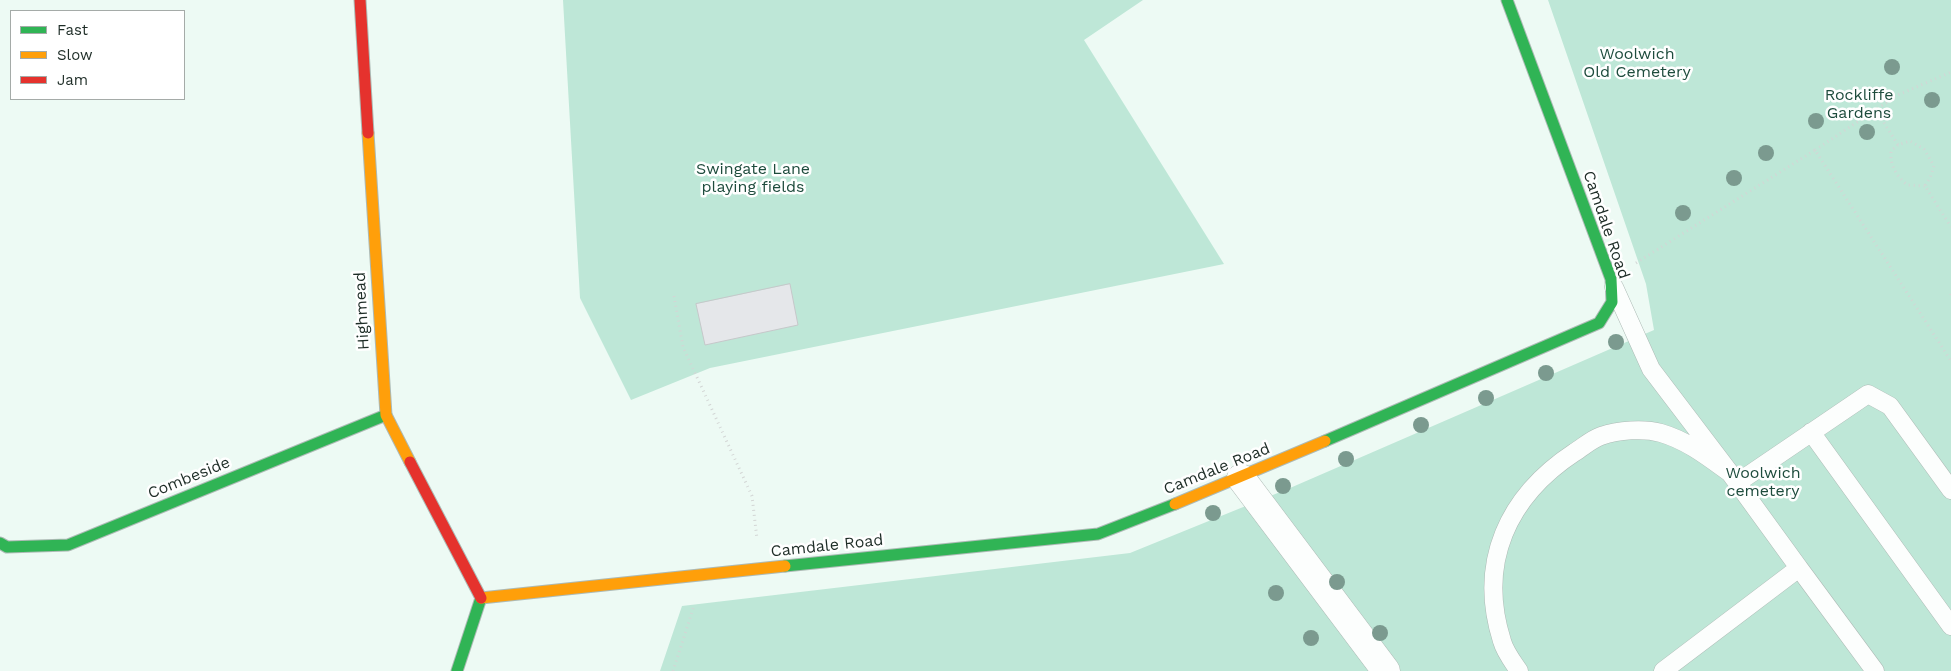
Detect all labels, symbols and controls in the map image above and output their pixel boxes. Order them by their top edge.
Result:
legend [10,10,185,100]
text: Fast [57,21,88,39]
park label: Woolwich Old Cemetery [1583,44,1691,82]
text: Slow [57,46,93,64]
text: Jam [57,71,88,89]
park label: Rockliffe Gardens [1825,85,1893,123]
park label: Swingate Lane playing fields [696,159,810,197]
street label: Camdale Road [1579,168,1633,282]
street label: Highmead [350,272,374,350]
street label: Camdale Road [1161,439,1273,499]
street label: Combeside [145,453,233,503]
park label: Woolwich cemetery [1725,463,1801,501]
street label: Camdale Road [770,531,884,561]

